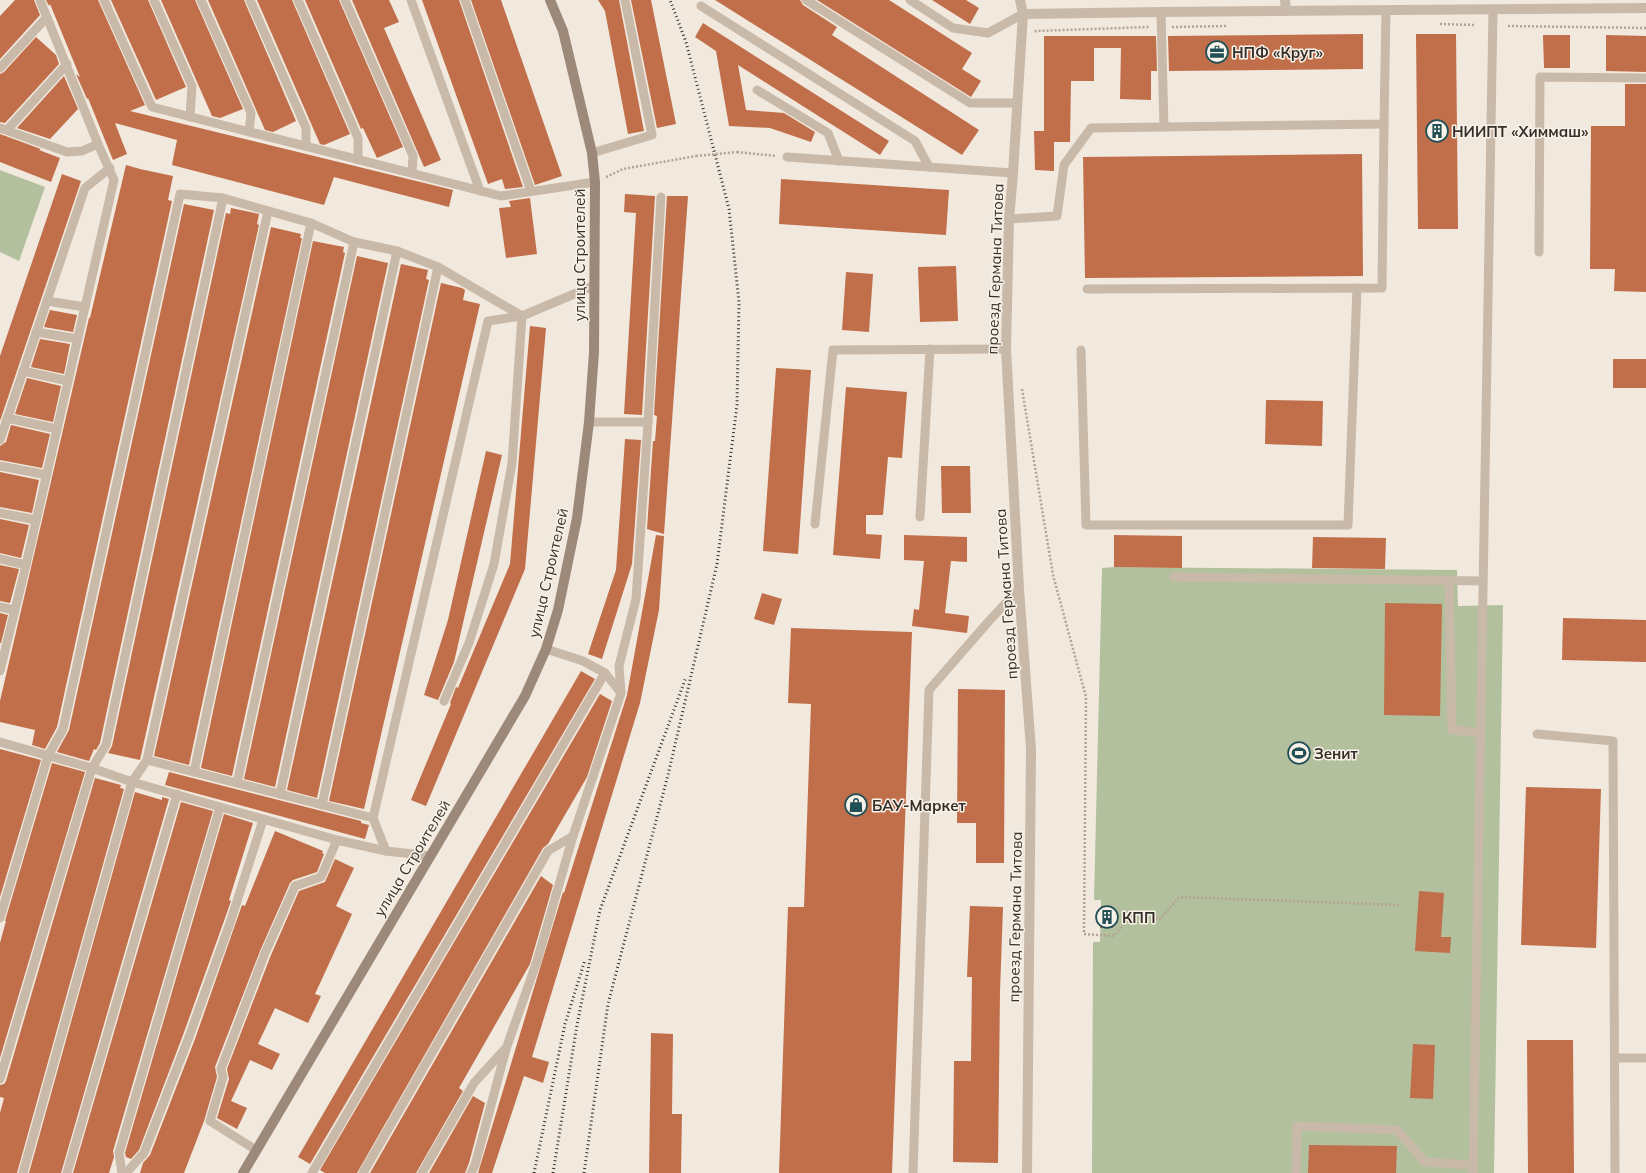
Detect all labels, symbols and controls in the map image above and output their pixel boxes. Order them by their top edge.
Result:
office icon: НПФ «Круг» [1204,39,1230,65]
place label: НПФ «Круг» [1232,43,1323,62]
building icon: НИИПТ «Химмаш» [1424,118,1450,144]
place label: НИИПТ «Химмаш» [1452,122,1589,141]
street label: проезд Германа Титова [983,183,1007,355]
street label: улица Строителей [570,189,589,321]
street label: улица Строителей [524,506,572,640]
street label: проезд Германа Титова [991,508,1021,680]
sports icon: Зенит [1286,740,1312,766]
place label: Зенит [1314,744,1359,763]
shop icon: БАУ-Маркет [843,792,869,818]
street label: улица Строителей [370,796,454,920]
place label: БАУ-Маркет [872,796,967,815]
street label: проезд Германа Титова [1004,831,1026,1003]
building icon: КПП [1094,904,1120,930]
place label: КПП [1122,908,1156,927]

